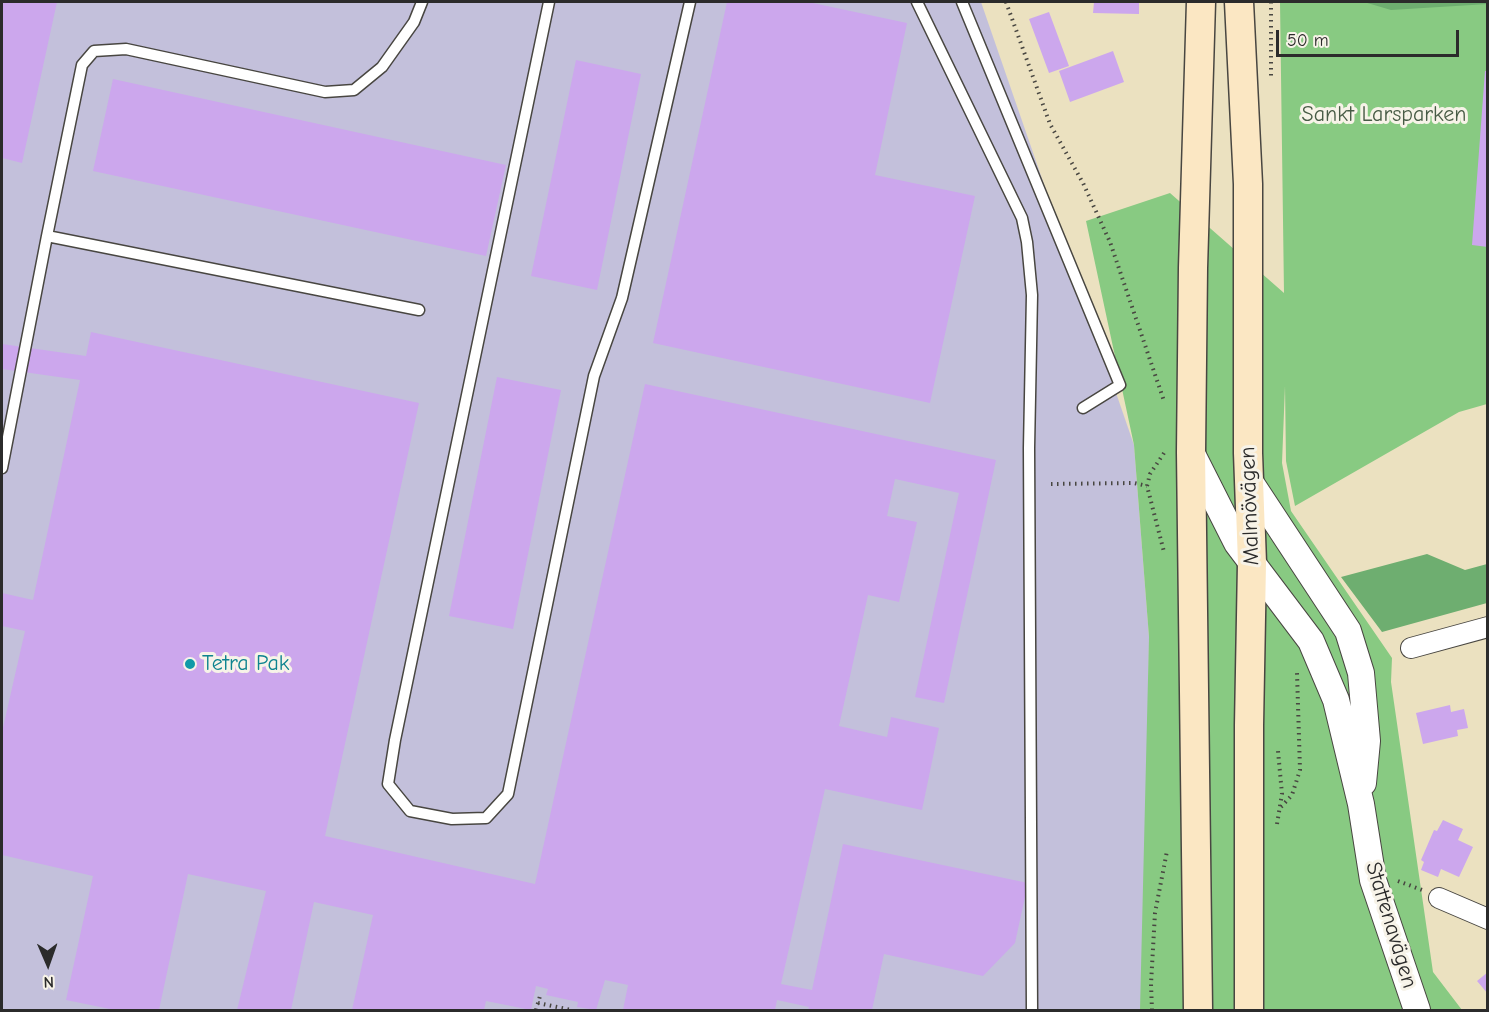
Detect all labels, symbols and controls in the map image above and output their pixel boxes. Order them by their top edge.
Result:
scale bar [1279,18,1462,56]
text: 50 m [1287,30,1329,51]
park label: Sankt Larsparken [1302,102,1466,128]
street label: Malmövägen [1235,446,1265,566]
place label: Tetra Pak [202,651,289,677]
marker: Tetra Pak [183,657,197,671]
street label: Stattenavägen [1359,859,1423,991]
north arrow [18,934,78,994]
text: N [43,973,54,991]

